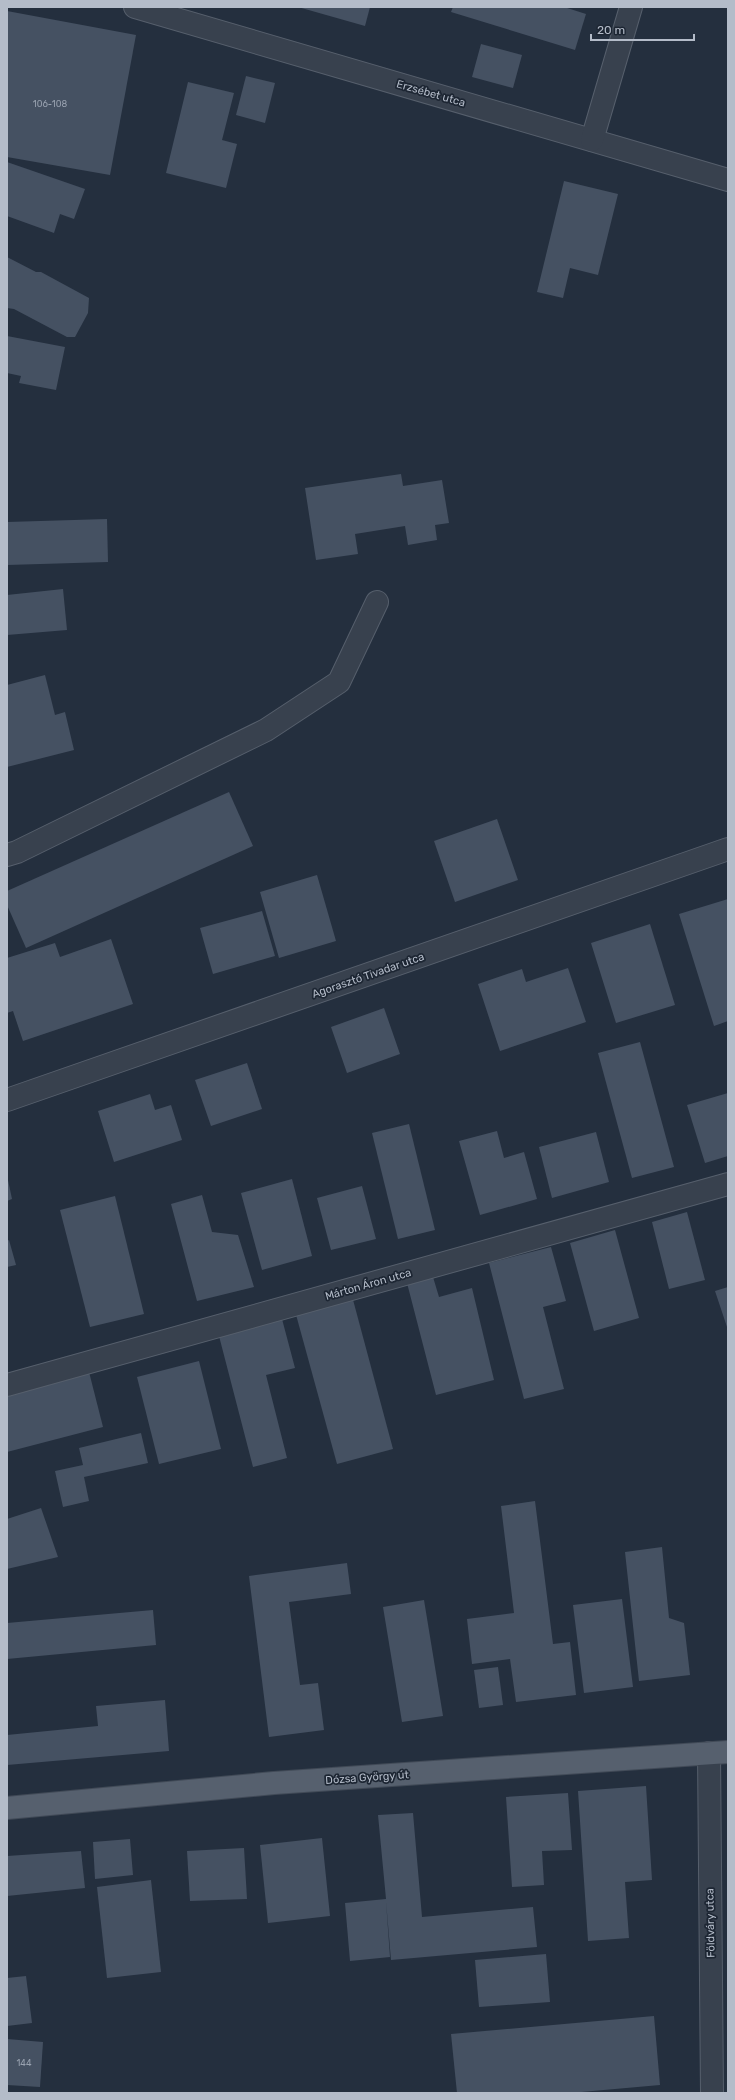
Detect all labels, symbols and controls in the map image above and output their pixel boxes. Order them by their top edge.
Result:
scale bar [591,16,694,42]
text: 20 m [597,23,625,37]
street label: Erzsébet utca [395,77,467,110]
house number: 106-108 [33,99,67,109]
street label: Agorasztó Tivadar utca [310,950,426,1001]
street label: Márton Áron utca [324,1266,413,1303]
street label: Dózsa György út [325,1768,410,1787]
street label: Földváry utca [703,1888,718,1958]
house number: 144 [16,2058,32,2068]

